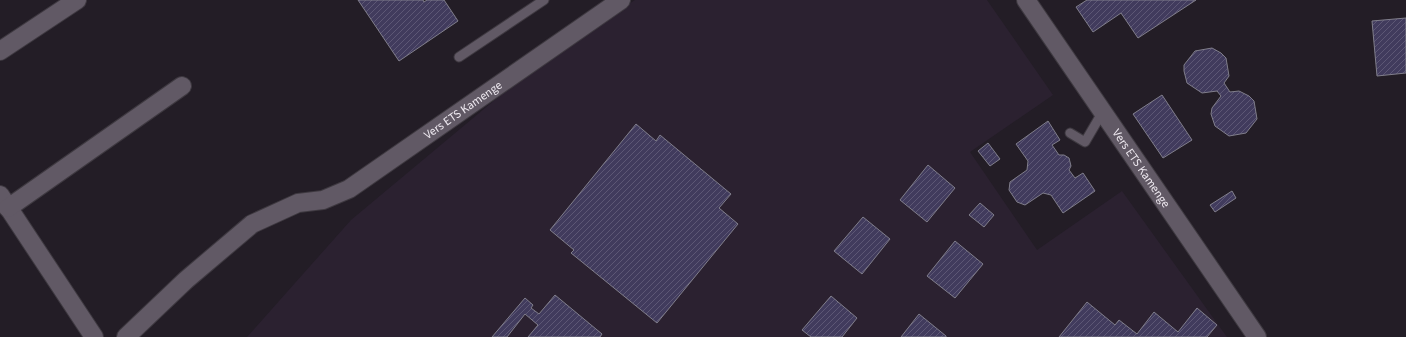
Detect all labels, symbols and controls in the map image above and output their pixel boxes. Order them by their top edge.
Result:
street label: Vers ETS Kamenge [421,77,506,143]
street label: Vers ETS Kamenge [1108,126,1174,211]

